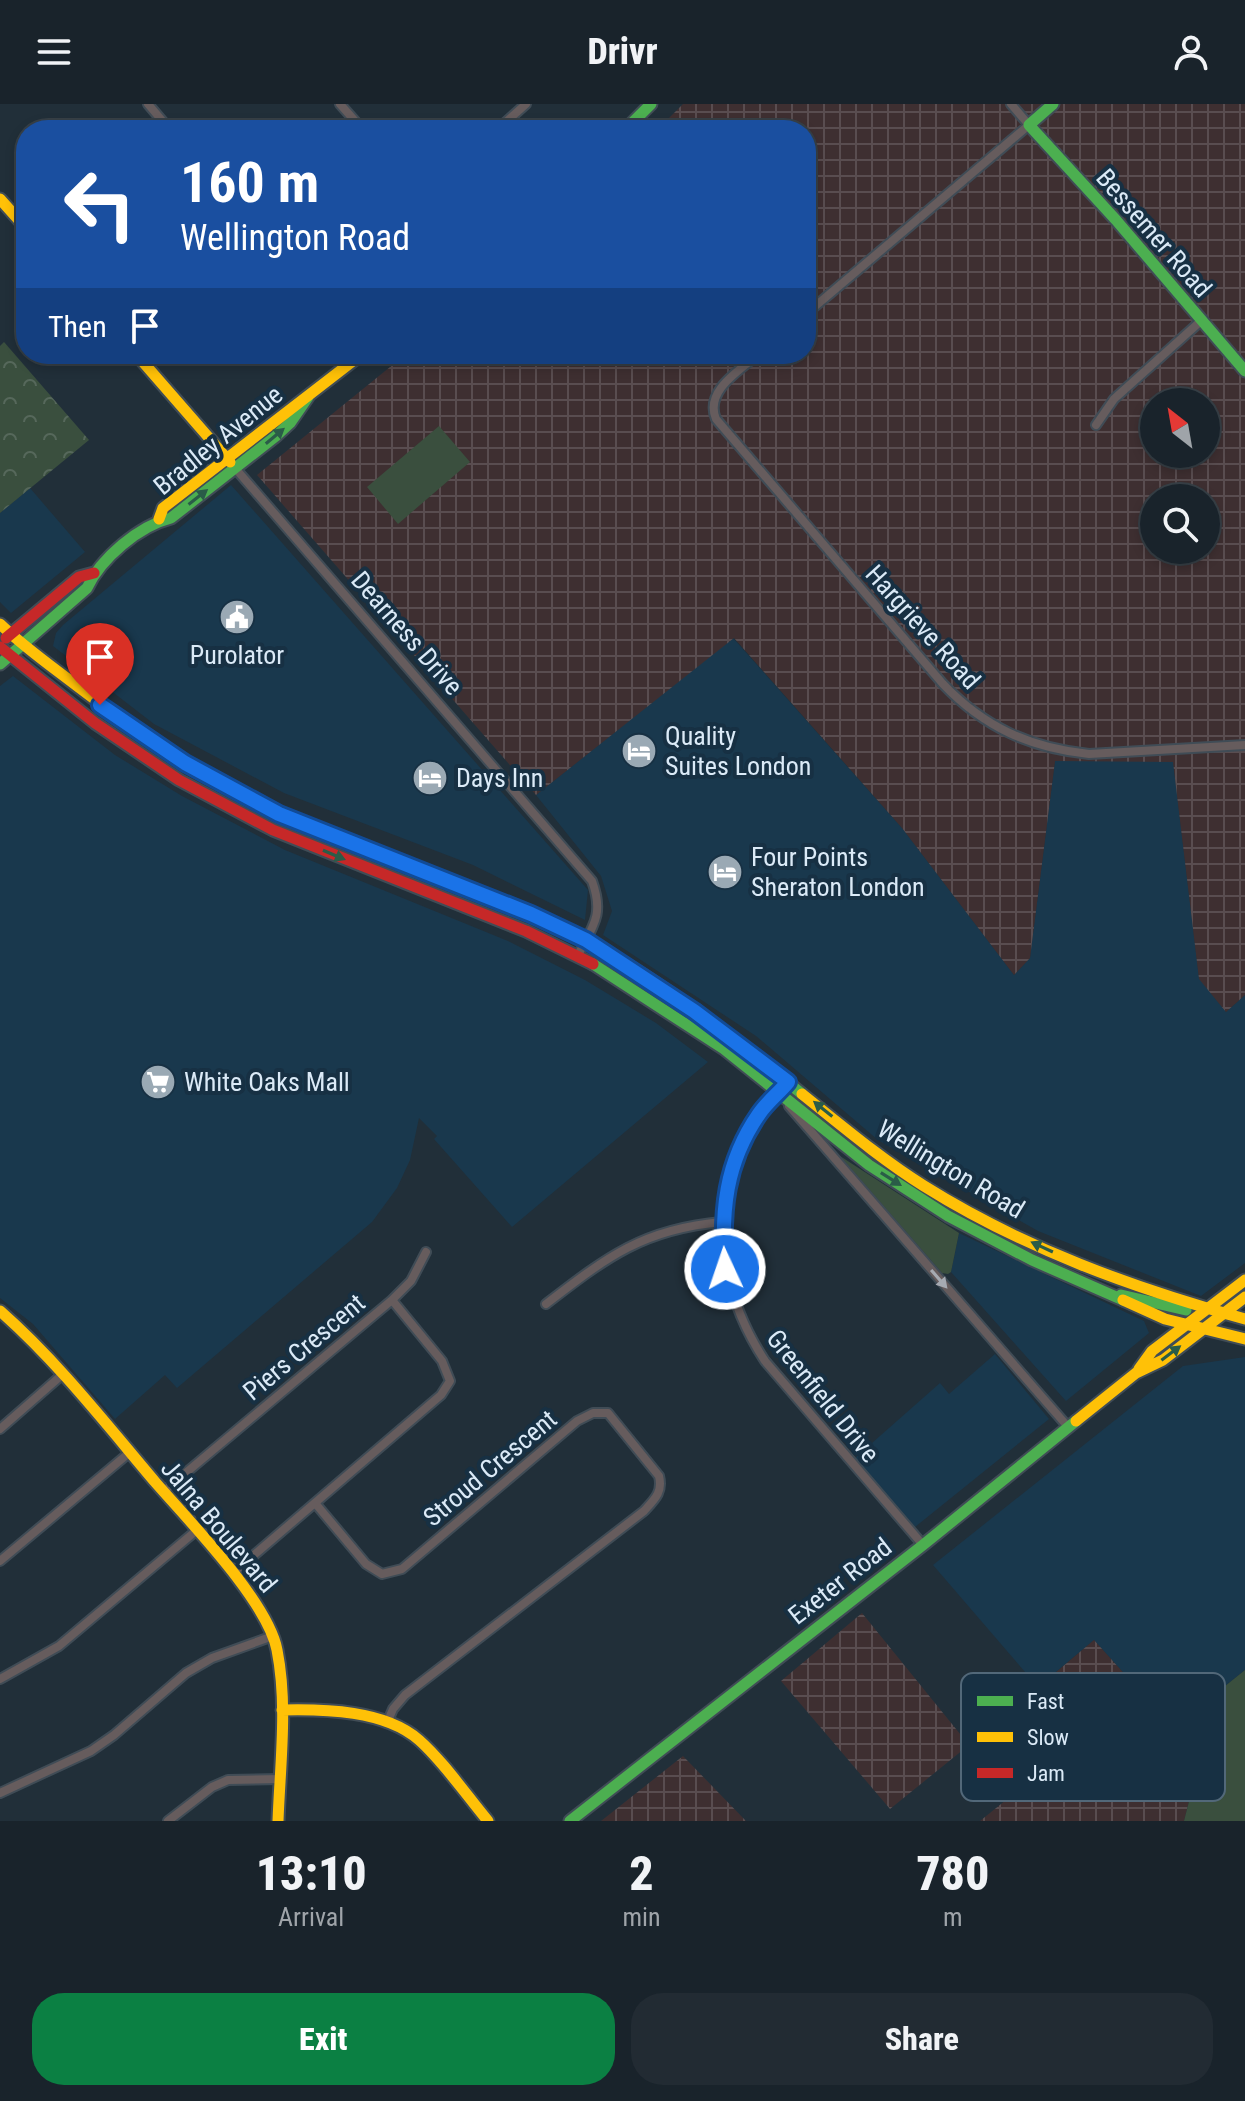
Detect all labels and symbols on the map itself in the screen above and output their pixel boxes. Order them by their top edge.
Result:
street label: Bessemer Road [1090,163,1218,303]
street label: Bradley Avenue [148,379,288,501]
north arrow [1140,388,1220,468]
one-way arrow [265,428,285,445]
one-way arrow [188,489,208,505]
street label: Hargrieve Road [860,559,986,695]
street label: Dearness Drive [345,565,469,701]
public building icon: Purolator [218,598,256,636]
pin [66,623,134,705]
place label: Purolator [190,640,284,670]
place label: Quality Suites London [665,721,811,781]
hotel icon: Quality Suites London [620,732,658,770]
hotel icon: Days Inn [411,759,449,797]
place label: Days Inn [456,763,543,793]
place label: Four Points Sheraton London [751,842,925,902]
one-way arrow [322,849,346,862]
hotel icon: Four Points Sheraton London [706,853,744,891]
supermarket icon: White Oaks Mall [139,1063,177,1101]
place label: White Oaks Mall [184,1067,350,1097]
one-way arrow [813,1102,833,1118]
street label: Wellington Road [872,1113,1030,1225]
one-way arrow [880,1172,902,1186]
position arrow [683,1227,767,1311]
one-way arrow [1030,1240,1054,1254]
one-way arrow [930,1269,947,1289]
street label: Piers Crescent [237,1288,371,1406]
street label: Greenfield Drive [760,1324,886,1468]
one-way arrow [1161,1346,1181,1362]
street label: Stroud Crescent [417,1404,563,1532]
street label: Jalna Boulevard [155,1454,283,1598]
street label: Exeter Road [783,1532,897,1630]
legend [961,1673,1225,1801]
text: Fast [1027,1689,1064,1714]
text: Slow [1027,1725,1069,1750]
text: Jam [1027,1761,1065,1786]

